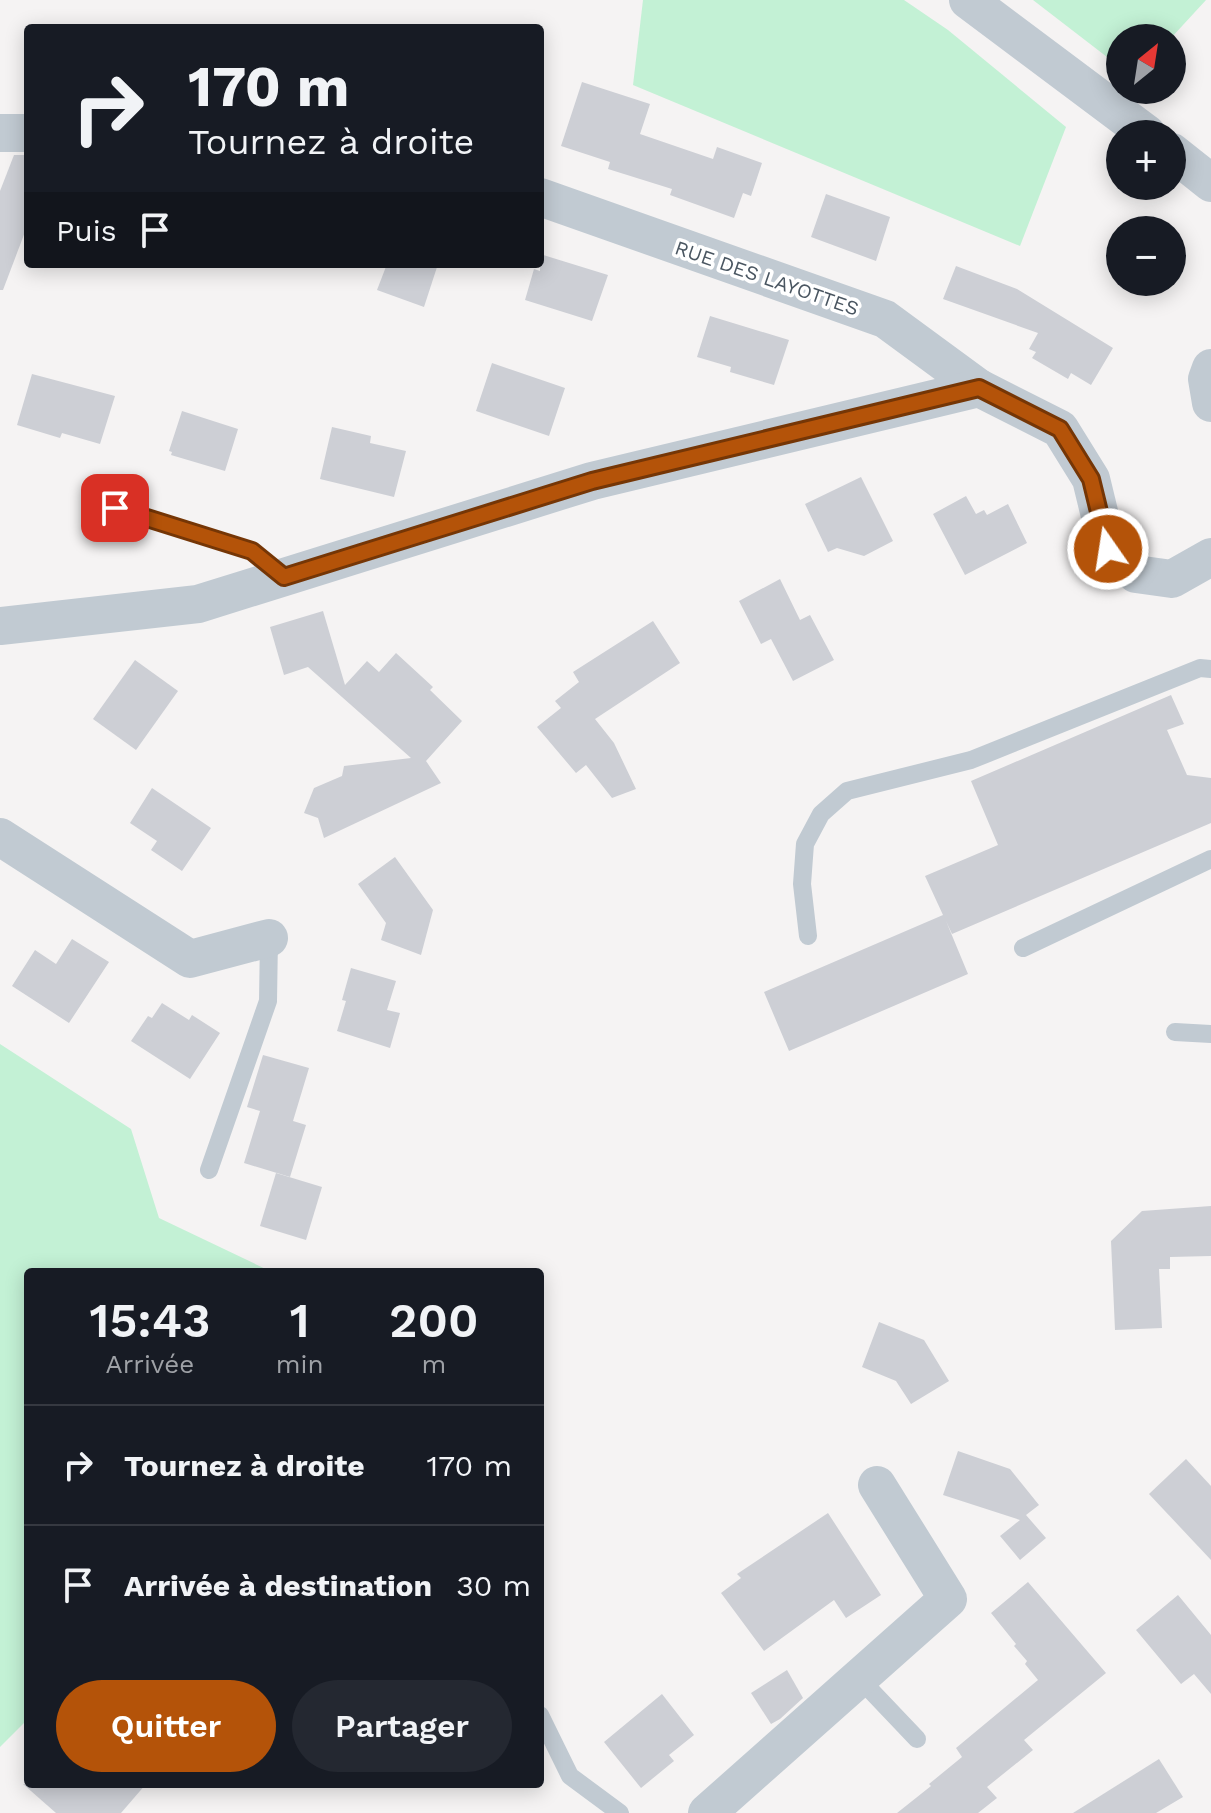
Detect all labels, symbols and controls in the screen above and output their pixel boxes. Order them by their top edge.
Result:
north arrow [1106,24,1186,104]
map controls [1106,24,1186,296]
text: 170 m [188,54,350,120]
icon: right [56,56,160,160]
button: + [1106,120,1186,200]
text: Tournez à droite [188,121,474,163]
icon: arrive [133,208,177,252]
text: Puis [56,213,117,248]
button: − [1106,216,1186,296]
street label: RUE DES LAYOTTES [672,235,862,321]
pin [81,474,149,542]
icon: arrive [93,486,137,530]
position arrow [1066,507,1150,591]
text: 15:43 [89,1292,210,1349]
text: 1 [290,1292,310,1349]
text: 200 [389,1292,479,1349]
text: Arrivée [106,1349,194,1379]
text: min [276,1349,324,1379]
text: m [421,1349,446,1379]
icon: right [56,1443,100,1487]
text: Tournez à droite [124,1448,365,1483]
text: 170 m [427,1448,512,1483]
icon: arrive [56,1563,100,1607]
text: Arrivée à destination [124,1568,432,1603]
text: 30 m [456,1568,531,1603]
button: Quitter [56,1680,276,1772]
button: Partager [292,1680,512,1772]

